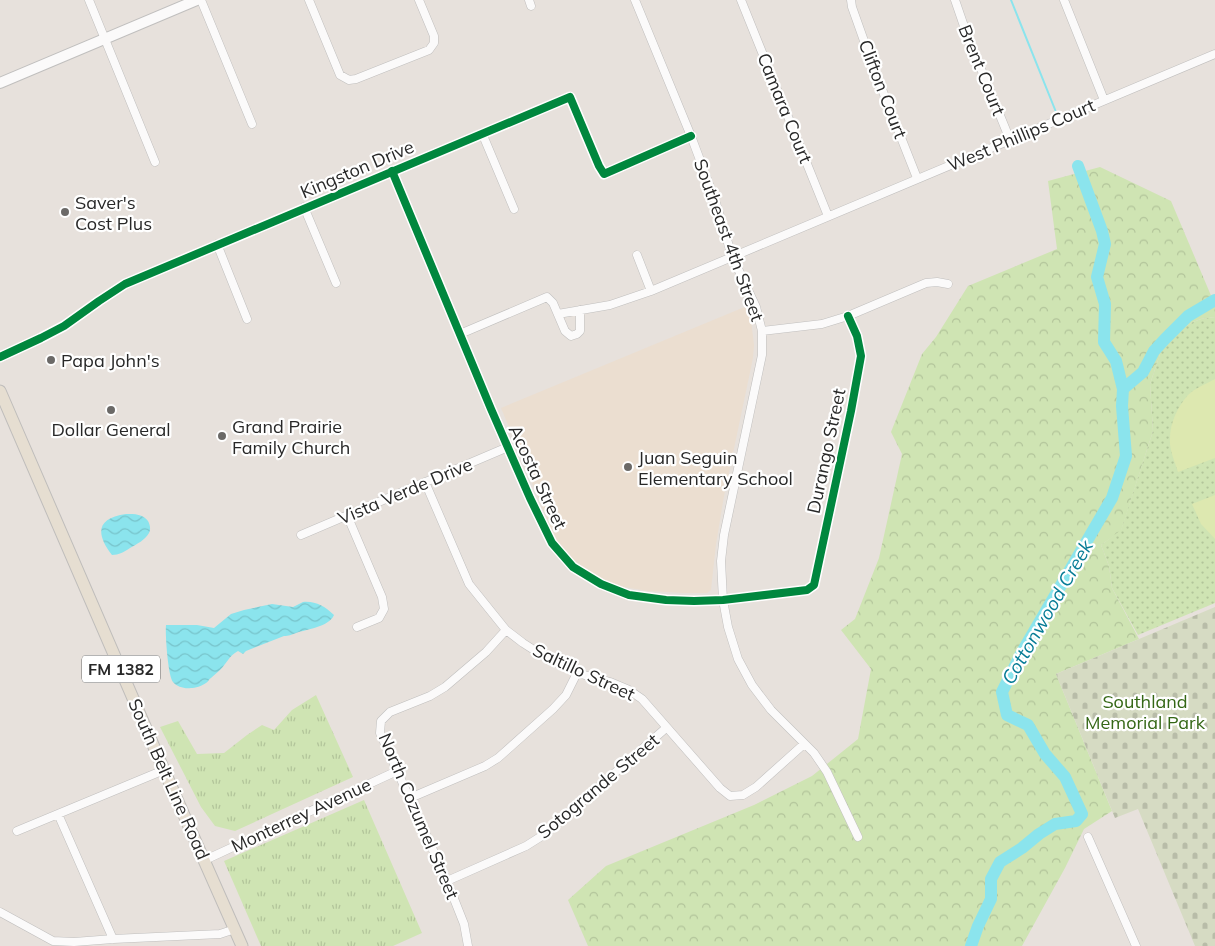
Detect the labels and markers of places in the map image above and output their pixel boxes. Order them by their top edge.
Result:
place label: Saver's Cost Plus [75,191,152,235]
marker: Saver's Cost Plus [59,206,71,218]
place label: Papa John's [61,349,160,372]
marker: Papa John's [45,354,57,366]
marker: Dollar General [105,404,117,416]
place label: Grand Prairie Family Church [232,415,350,459]
place label: Dollar General [51,418,171,441]
marker: Grand Prairie Family Church [216,430,228,442]
place label: Juan Seguin Elementary School [638,446,793,490]
marker: Juan Seguin Elementary School [622,461,634,473]

